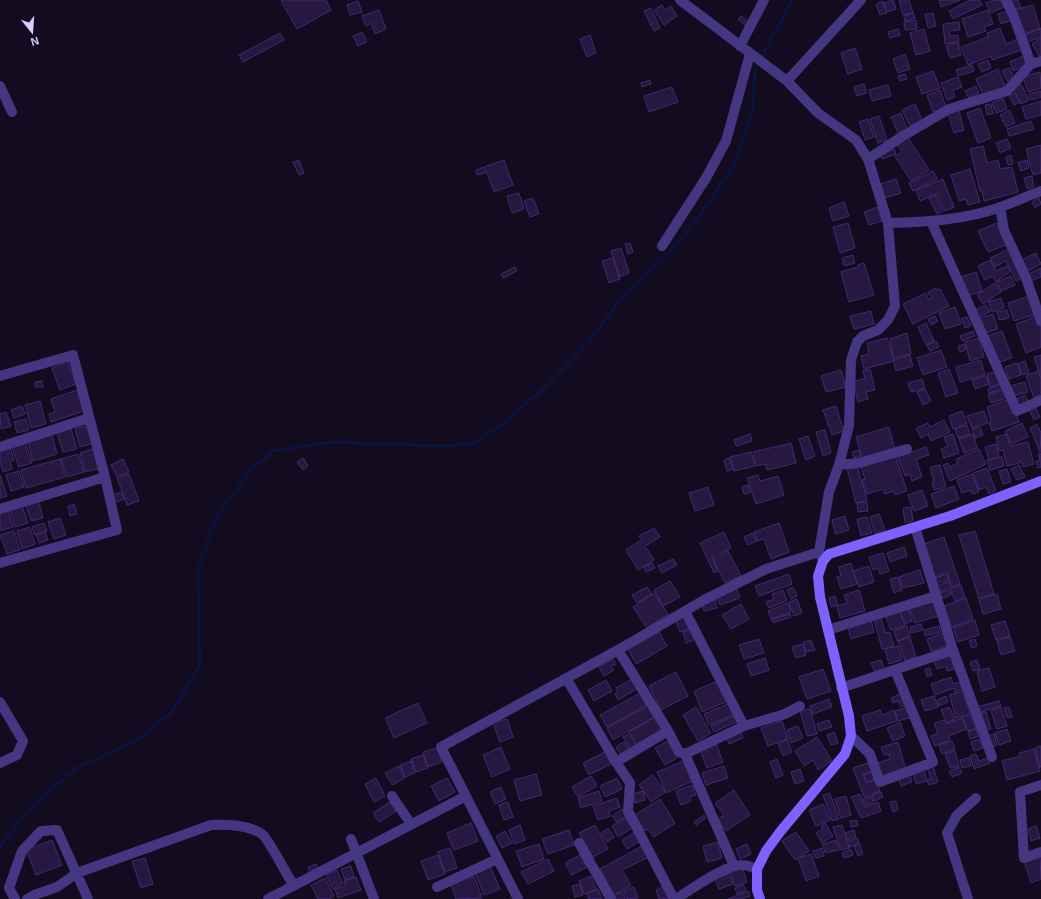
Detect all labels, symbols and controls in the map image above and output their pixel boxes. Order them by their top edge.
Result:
north arrow [12,12,52,52]
text: N [29,35,40,48]

